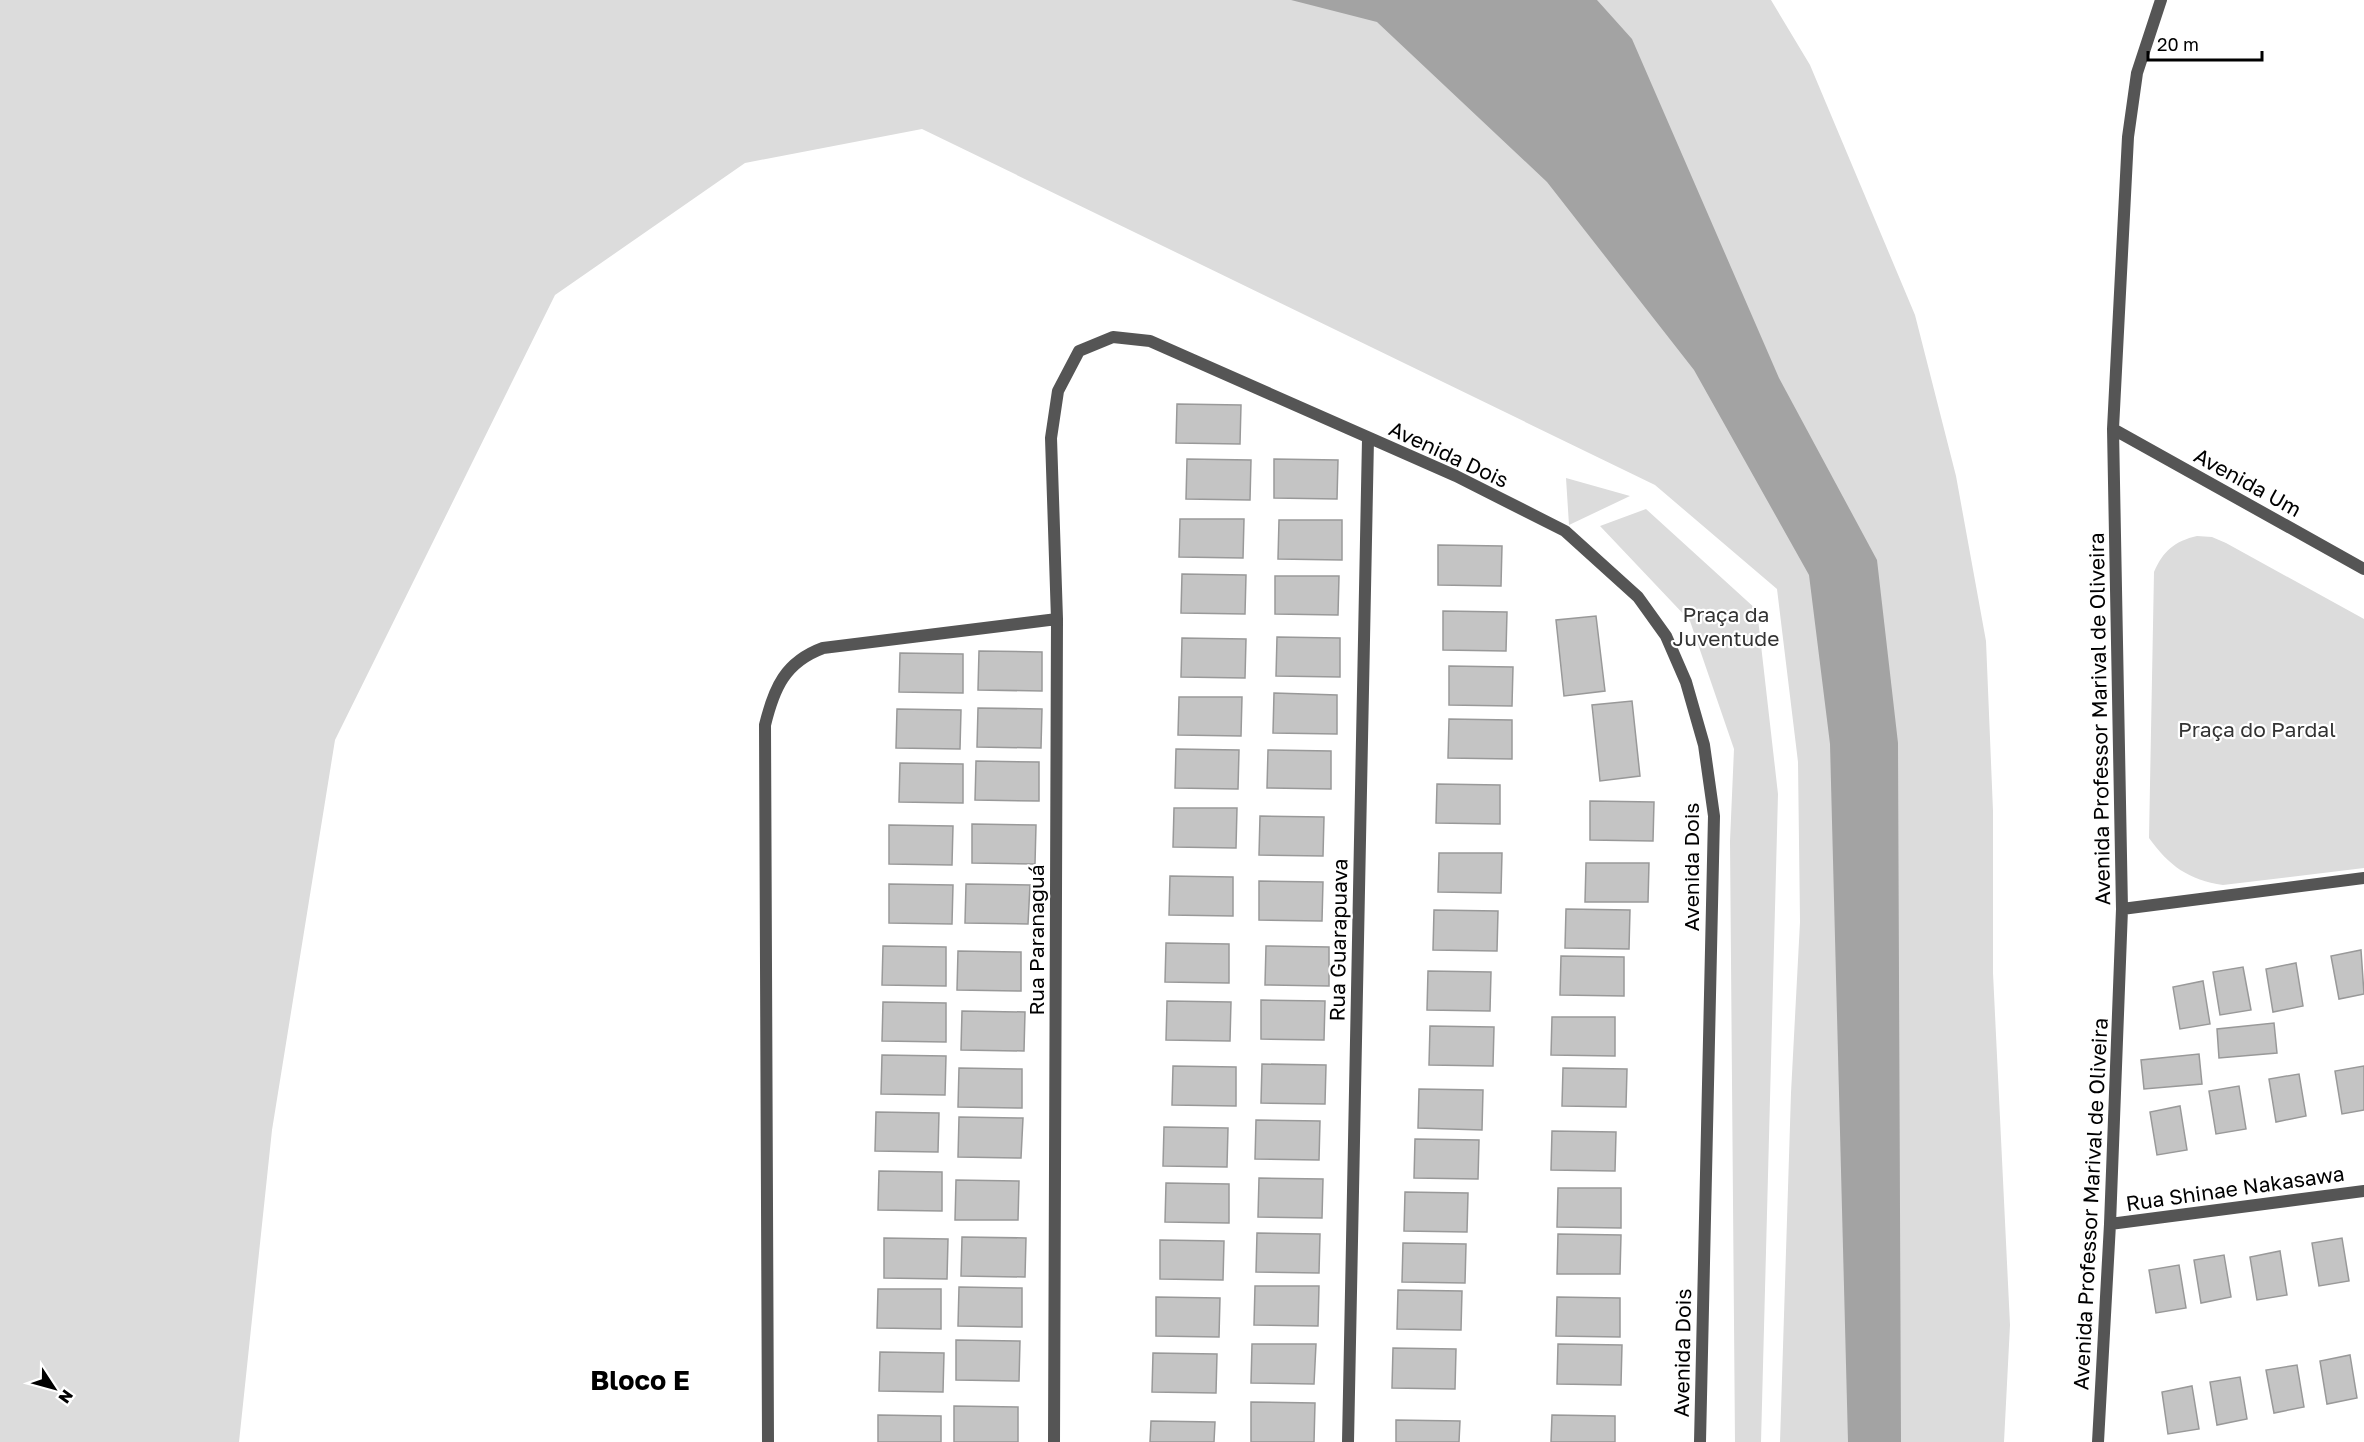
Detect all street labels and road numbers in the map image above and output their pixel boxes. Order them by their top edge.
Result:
street label: Avenida Dois [1385,415,1513,493]
street label: Avenida Um [2190,442,2306,522]
street label: Avenida Professor Marival de Oliveira [2083,532,2115,906]
street label: Avenida Dois [1678,803,1704,931]
street label: Rua Guarapuava [1324,858,1352,1022]
street label: Rua Paranaguá [1023,864,1049,1016]
street label: Avenida Professor Marival de Oliveira [2067,1017,2113,1391]
street label: Rua Shinae Nakasawa [2124,1160,2346,1216]
street label: Avenida Dois [1668,1288,1696,1418]

